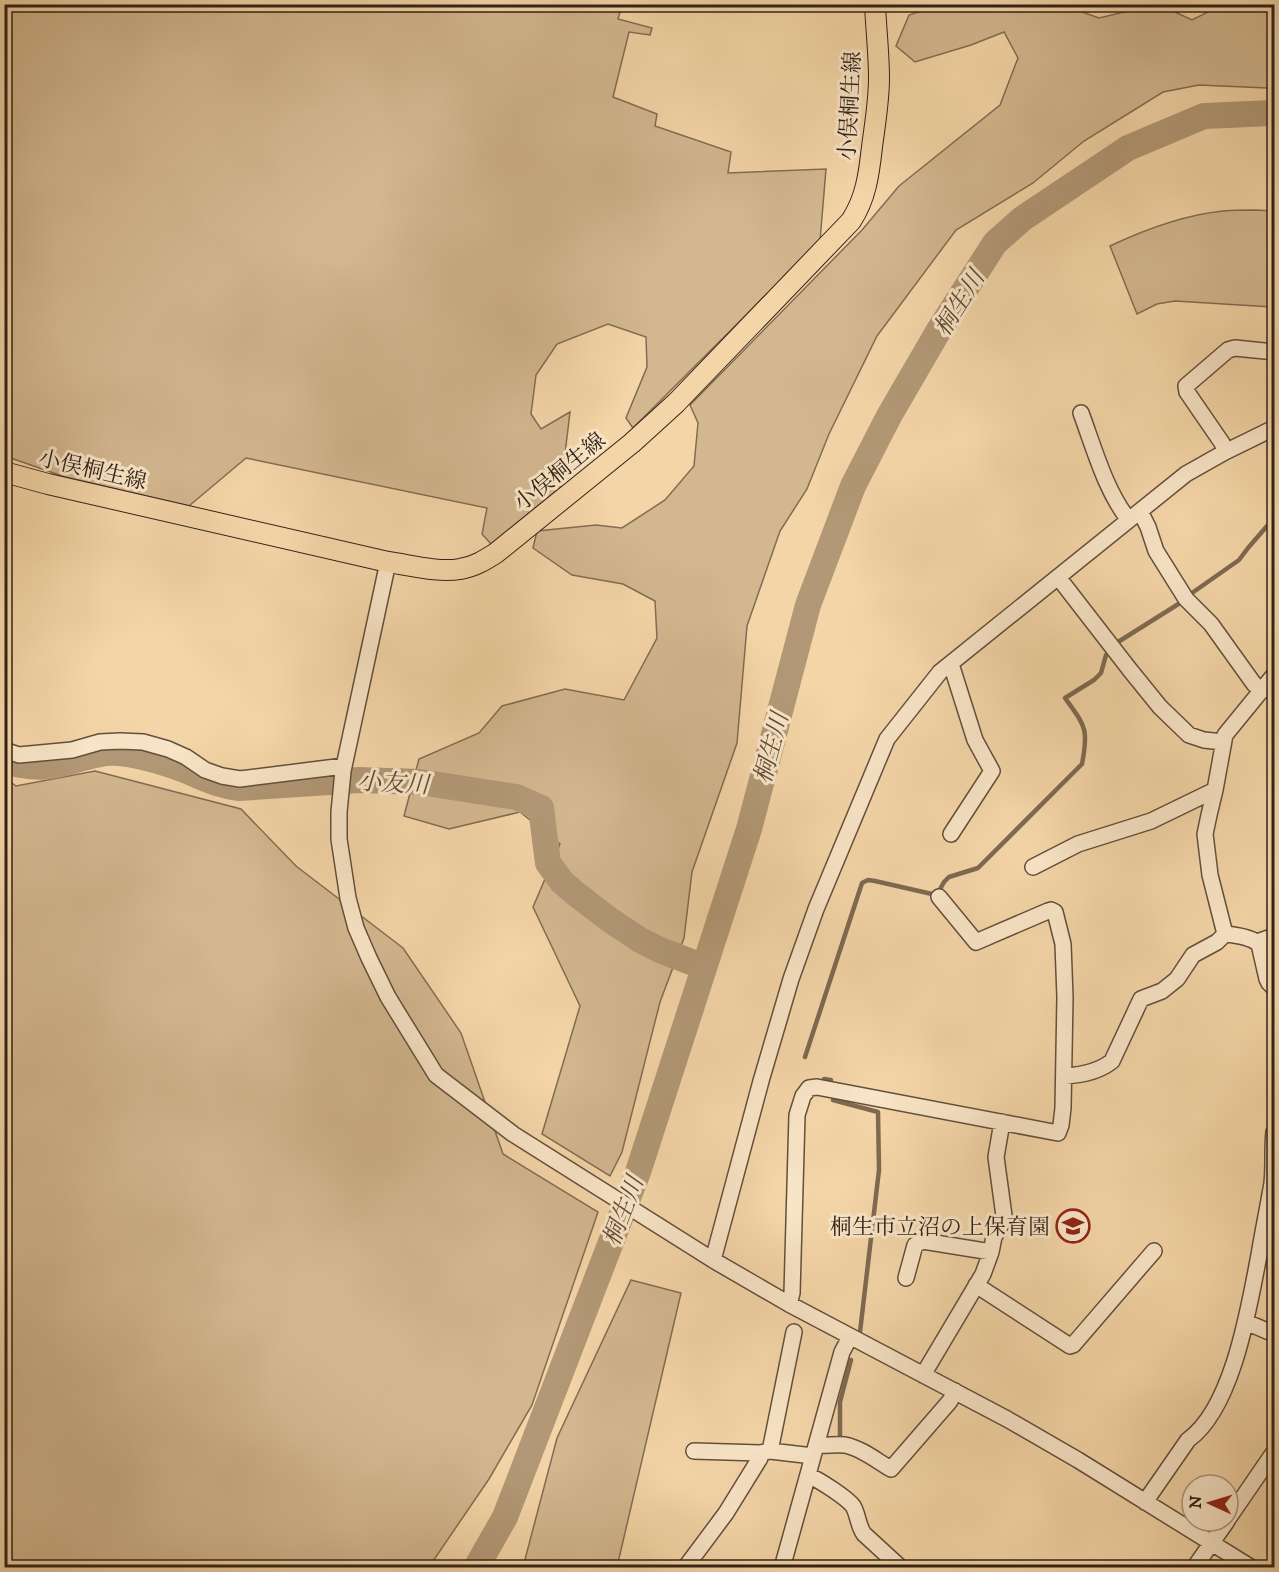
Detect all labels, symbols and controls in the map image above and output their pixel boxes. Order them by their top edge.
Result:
street label: 小俣桐生線 [834,50,867,162]
water label: 桐生川 [928,263,993,342]
street label: 小俣桐生線 [509,427,611,517]
street label: 小俣桐生線 [36,445,149,496]
water label: 桐生川 [748,707,797,787]
water label: 小友川 [356,767,433,801]
water label: 桐生川 [597,1170,652,1250]
school or university icon: 桐生市立沼の上保育園 [1055,1208,1091,1244]
place label: 桐生市立沼の上保育園 [830,1214,1050,1241]
north arrow [1180,1473,1240,1533]
text: N [1186,1495,1206,1509]

